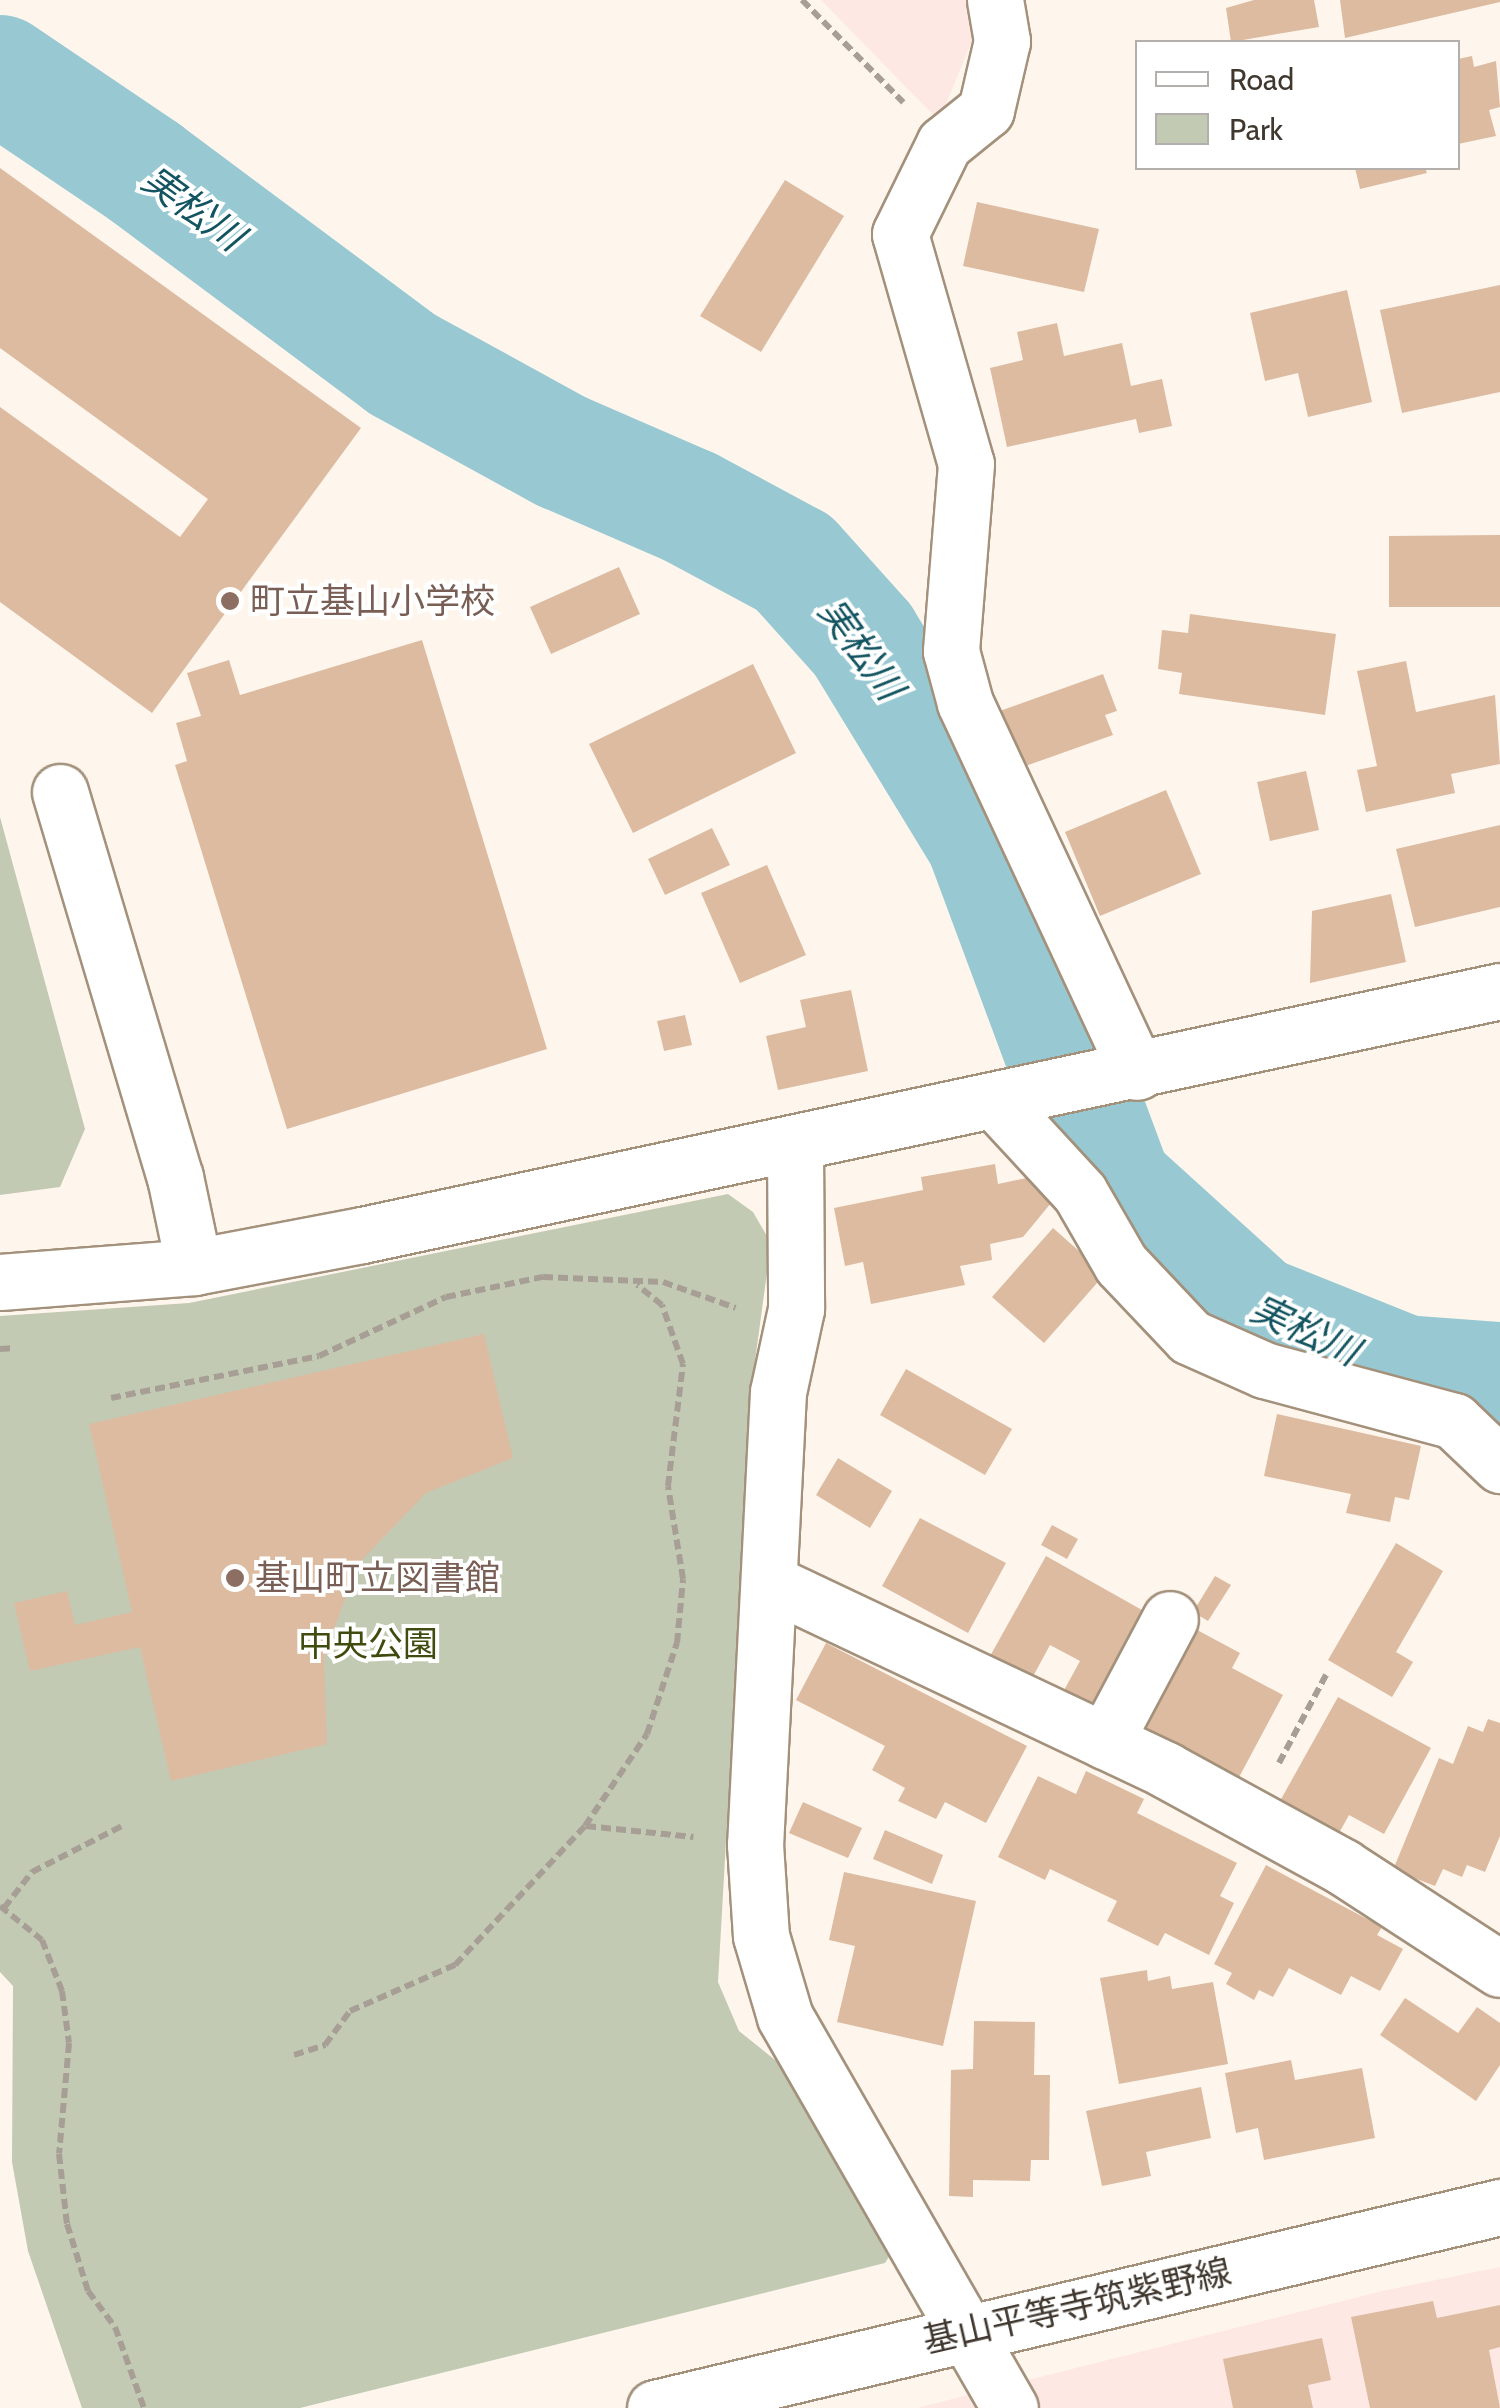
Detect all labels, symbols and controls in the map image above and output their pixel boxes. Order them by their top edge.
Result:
legend [1135,40,1460,170]
text: Road [1229,61,1294,98]
text: Park [1229,111,1283,148]
water label: 実松川 [133,156,253,260]
place label: 町立基山小学校 [250,580,495,622]
water label: 実松川 [809,589,913,709]
marker: 町立基山小学校 [219,590,241,612]
water label: 実松川 [1244,1285,1366,1375]
place label: 基山町立図書館 [255,1557,500,1599]
marker: 基山町立図書館 [224,1567,246,1589]
park label: 中央公園 [298,1623,438,1665]
street label: 基山平等寺筑紫野線 [919,2250,1235,2362]

